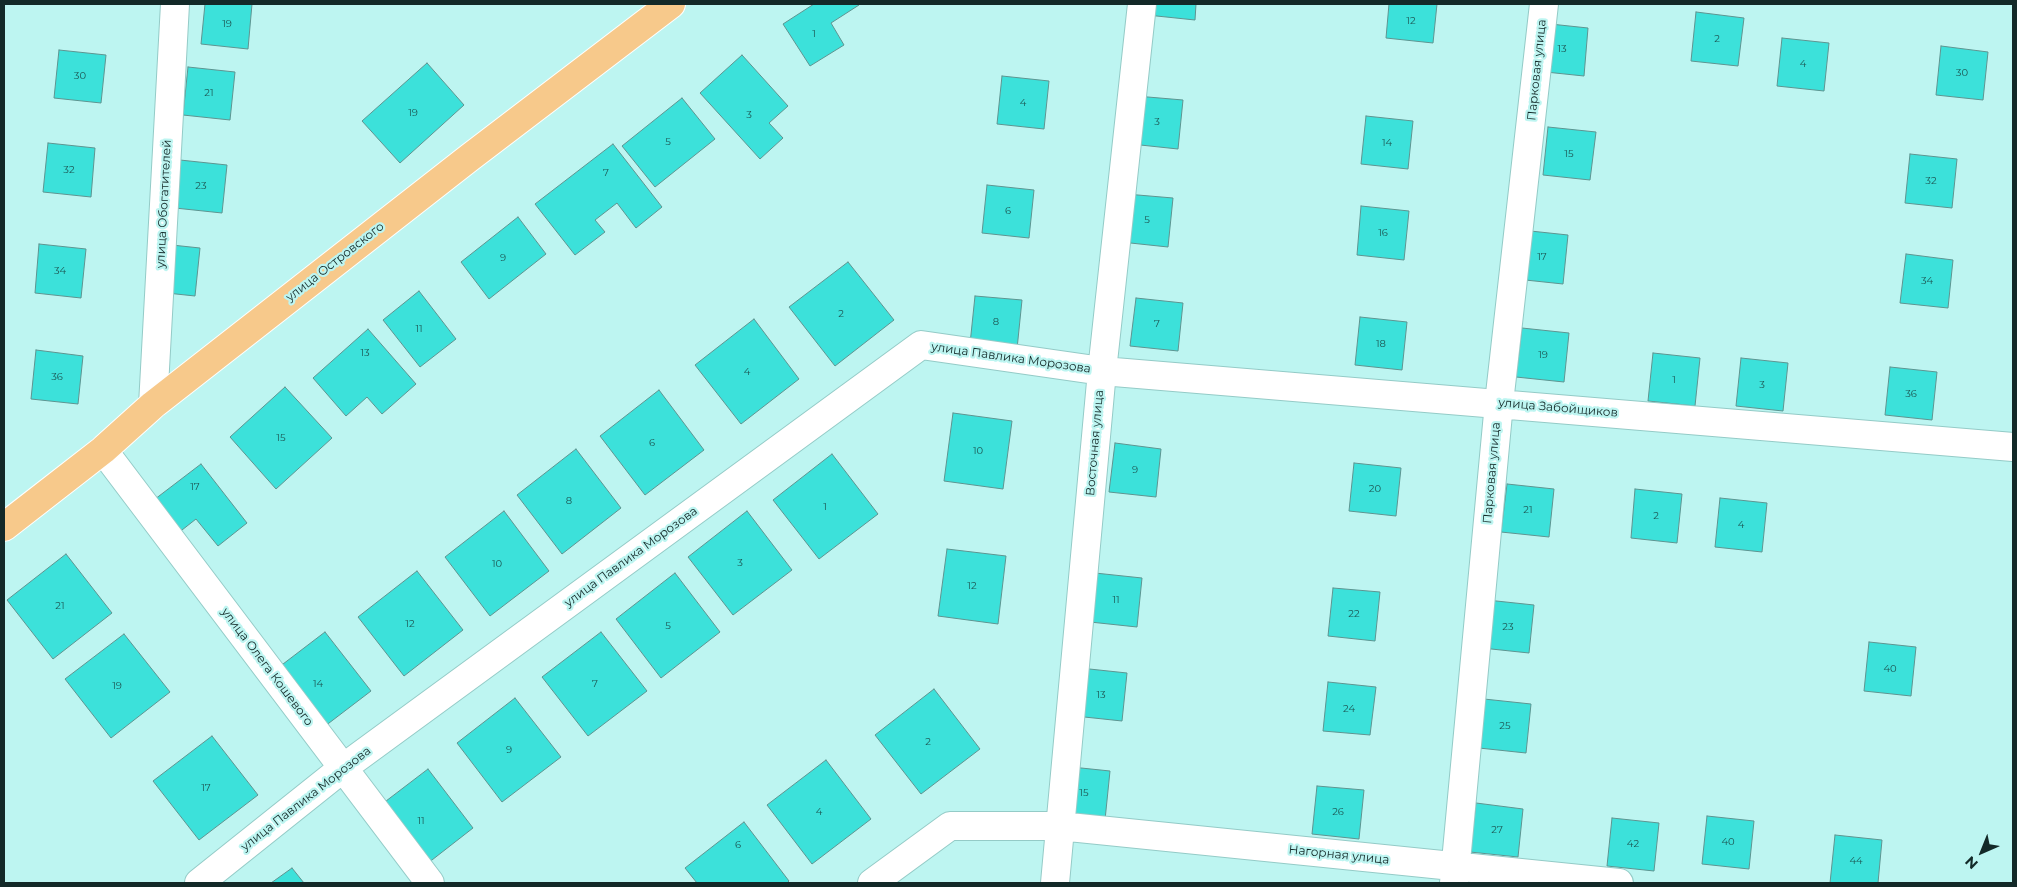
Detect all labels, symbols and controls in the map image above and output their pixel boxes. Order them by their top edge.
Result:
house number: 12 [1406,15,1416,27]
house number: 19 [222,18,232,30]
street label: Парковая улица [1525,19,1549,121]
house number: 1 [812,28,816,40]
house number: 2 [1714,33,1720,45]
house number: 13 [1557,43,1567,55]
house number: 4 [1800,58,1806,70]
house number: 30 [1956,67,1968,79]
house number: 30 [74,70,86,82]
house number: 21 [204,87,214,99]
house number: 4 [1020,97,1026,109]
house number: 19 [408,107,418,119]
house number: 3 [746,109,752,121]
house number: 3 [1154,116,1160,128]
house number: 5 [665,136,671,148]
house number: 14 [1382,137,1392,149]
street label: улица Обогатителей [153,139,175,269]
house number: 15 [1564,148,1574,160]
house number: 32 [63,164,75,176]
house number: 7 [603,167,609,179]
house number: 32 [1925,175,1937,187]
house number: 23 [195,180,207,192]
house number: 6 [1005,205,1011,217]
house number: 5 [1144,214,1150,226]
street label: улица Островского [283,219,387,305]
house number: 16 [1378,227,1388,239]
house number: 17 [1537,251,1547,263]
house number: 9 [500,252,506,264]
house number: 34 [54,265,66,277]
house number: 34 [1921,275,1933,287]
house number: 2 [838,308,844,320]
house number: 8 [993,316,999,328]
house number: 7 [1154,318,1160,330]
house number: 11 [415,323,423,335]
house number: 18 [1376,338,1386,350]
street label: улица Павлика Морозова [930,340,1092,376]
house number: 13 [360,347,370,359]
house number: 19 [1538,349,1548,361]
house number: 4 [744,366,750,378]
house number: 36 [51,371,63,383]
house number: 1 [1672,374,1676,386]
house number: 3 [1759,379,1765,391]
house number: 36 [1905,388,1917,400]
street label: Восточная улица [1083,389,1107,497]
street label: улица Забойщиков [1498,396,1618,420]
street label: Парковая улица [1480,422,1504,524]
house number: 15 [276,432,286,444]
house number: 6 [649,437,655,449]
house number: 10 [973,445,983,457]
house number: 9 [1132,464,1138,476]
house number: 17 [190,481,200,493]
house number: 20 [1369,483,1381,495]
house number: 8 [566,495,572,507]
house number: 1 [823,501,827,513]
street label: улица Павлика Морозова [562,504,700,610]
house number: 21 [1523,504,1533,516]
house number: 2 [1653,510,1659,522]
house number: 4 [1738,519,1744,531]
house number: 3 [737,557,743,569]
house number: 10 [492,558,502,570]
house number: 12 [967,580,977,592]
house number: 11 [1112,594,1120,606]
house number: 21 [55,600,65,612]
street label: улица Олега Кошевого [218,605,316,729]
house number: 22 [1348,608,1360,620]
house number: 12 [405,618,415,630]
house number: 5 [665,620,671,632]
house number: 23 [1502,621,1514,633]
house number: 40 [1883,663,1897,675]
house number: 14 [313,678,323,690]
house number: 7 [592,678,598,690]
house number: 19 [112,680,122,692]
house number: 13 [1096,689,1106,701]
house number: 24 [1343,703,1355,715]
house number: 25 [1499,720,1511,732]
house number: 2 [925,736,931,748]
street label: улица Павлика Морозова [238,744,374,854]
house number: 9 [506,744,512,756]
house number: 17 [201,782,211,794]
house number: 15 [1079,787,1089,799]
house number: 4 [816,806,822,818]
house number: 26 [1332,806,1344,818]
house number: 11 [417,815,425,827]
house number: 27 [1491,824,1503,836]
north arrow [1957,827,2007,877]
house number: 40 [1721,836,1735,848]
house number: 42 [1627,838,1639,850]
house number: 6 [735,839,741,851]
street label: Нагорная улица [1288,843,1390,867]
text: N [1961,852,1982,873]
house number: 44 [1849,855,1863,867]

